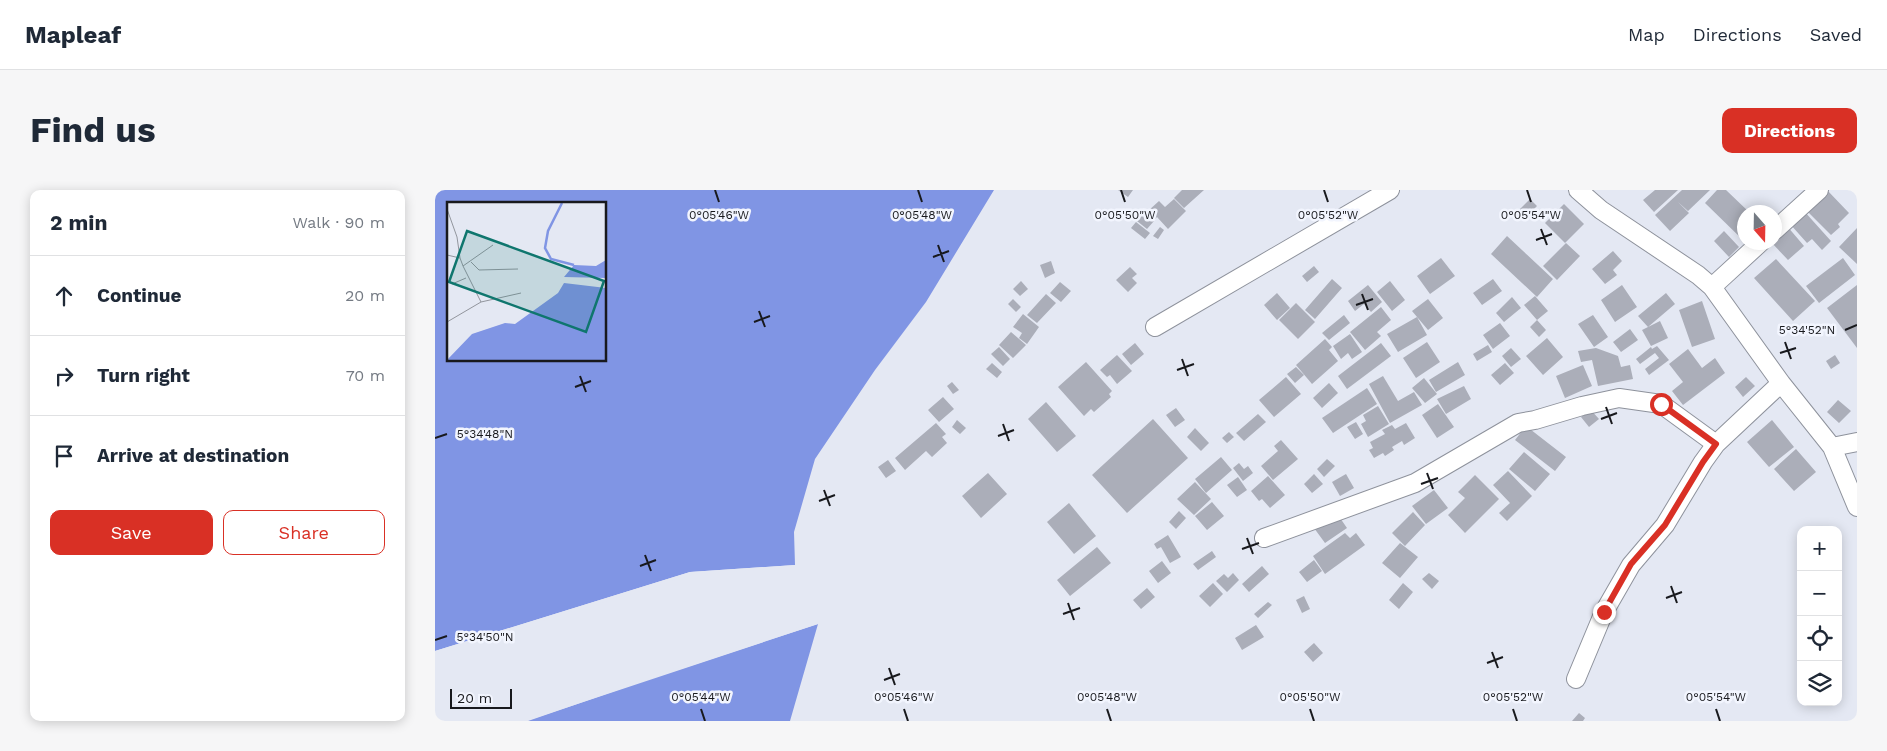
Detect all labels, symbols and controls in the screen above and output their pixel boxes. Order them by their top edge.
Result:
text: Mapleaf [25,21,121,49]
text: Map [1628,24,1665,45]
text: Directions [1693,24,1782,45]
text: Saved [1810,24,1862,45]
button: Directions [1722,108,1857,153]
text: Find us [30,109,156,151]
inset map [447,202,606,361]
north arrow [1737,205,1782,250]
text: 0°05'46"W [689,208,750,222]
text: 0°05'48"W [892,208,953,222]
text: 0°05'50"W [1094,208,1156,222]
text: 0°05'52"W [1298,208,1359,222]
text: 0°05'54"W [1501,208,1562,222]
text: 2 min [50,210,107,235]
text: Walk · 90 m [293,213,385,232]
icon: ahead [50,282,78,310]
text: Continue [97,284,181,307]
text: 20 m [345,286,385,305]
text: 5°34'52"N [1779,323,1835,337]
icon: right [50,362,78,390]
text: Turn right [97,364,190,387]
text: 70 m [346,366,385,385]
route start [1650,393,1673,416]
text: 5°34'48"N [457,427,513,441]
icon: arrive [50,442,78,470]
text: Arrive at destination [97,444,289,467]
button: Save [50,510,213,555]
button: Share [223,510,385,555]
map controls [1797,526,1842,706]
button: + [1797,526,1842,571]
button: − [1797,571,1842,616]
route end [1593,601,1616,624]
button: locate [1797,616,1842,661]
text: 5°34'50"N [456,630,514,644]
button: layers [1797,661,1842,706]
scale bar [450,686,513,709]
text: 20 m [457,690,492,706]
text: 0°05'44"W [671,690,731,704]
text: 0°05'46"W [874,690,935,704]
text: 0°05'48"W [1077,690,1138,704]
text: 0°05'50"W [1279,690,1341,704]
text: 0°05'52"W [1483,690,1544,704]
text: 0°05'54"W [1686,690,1747,704]

